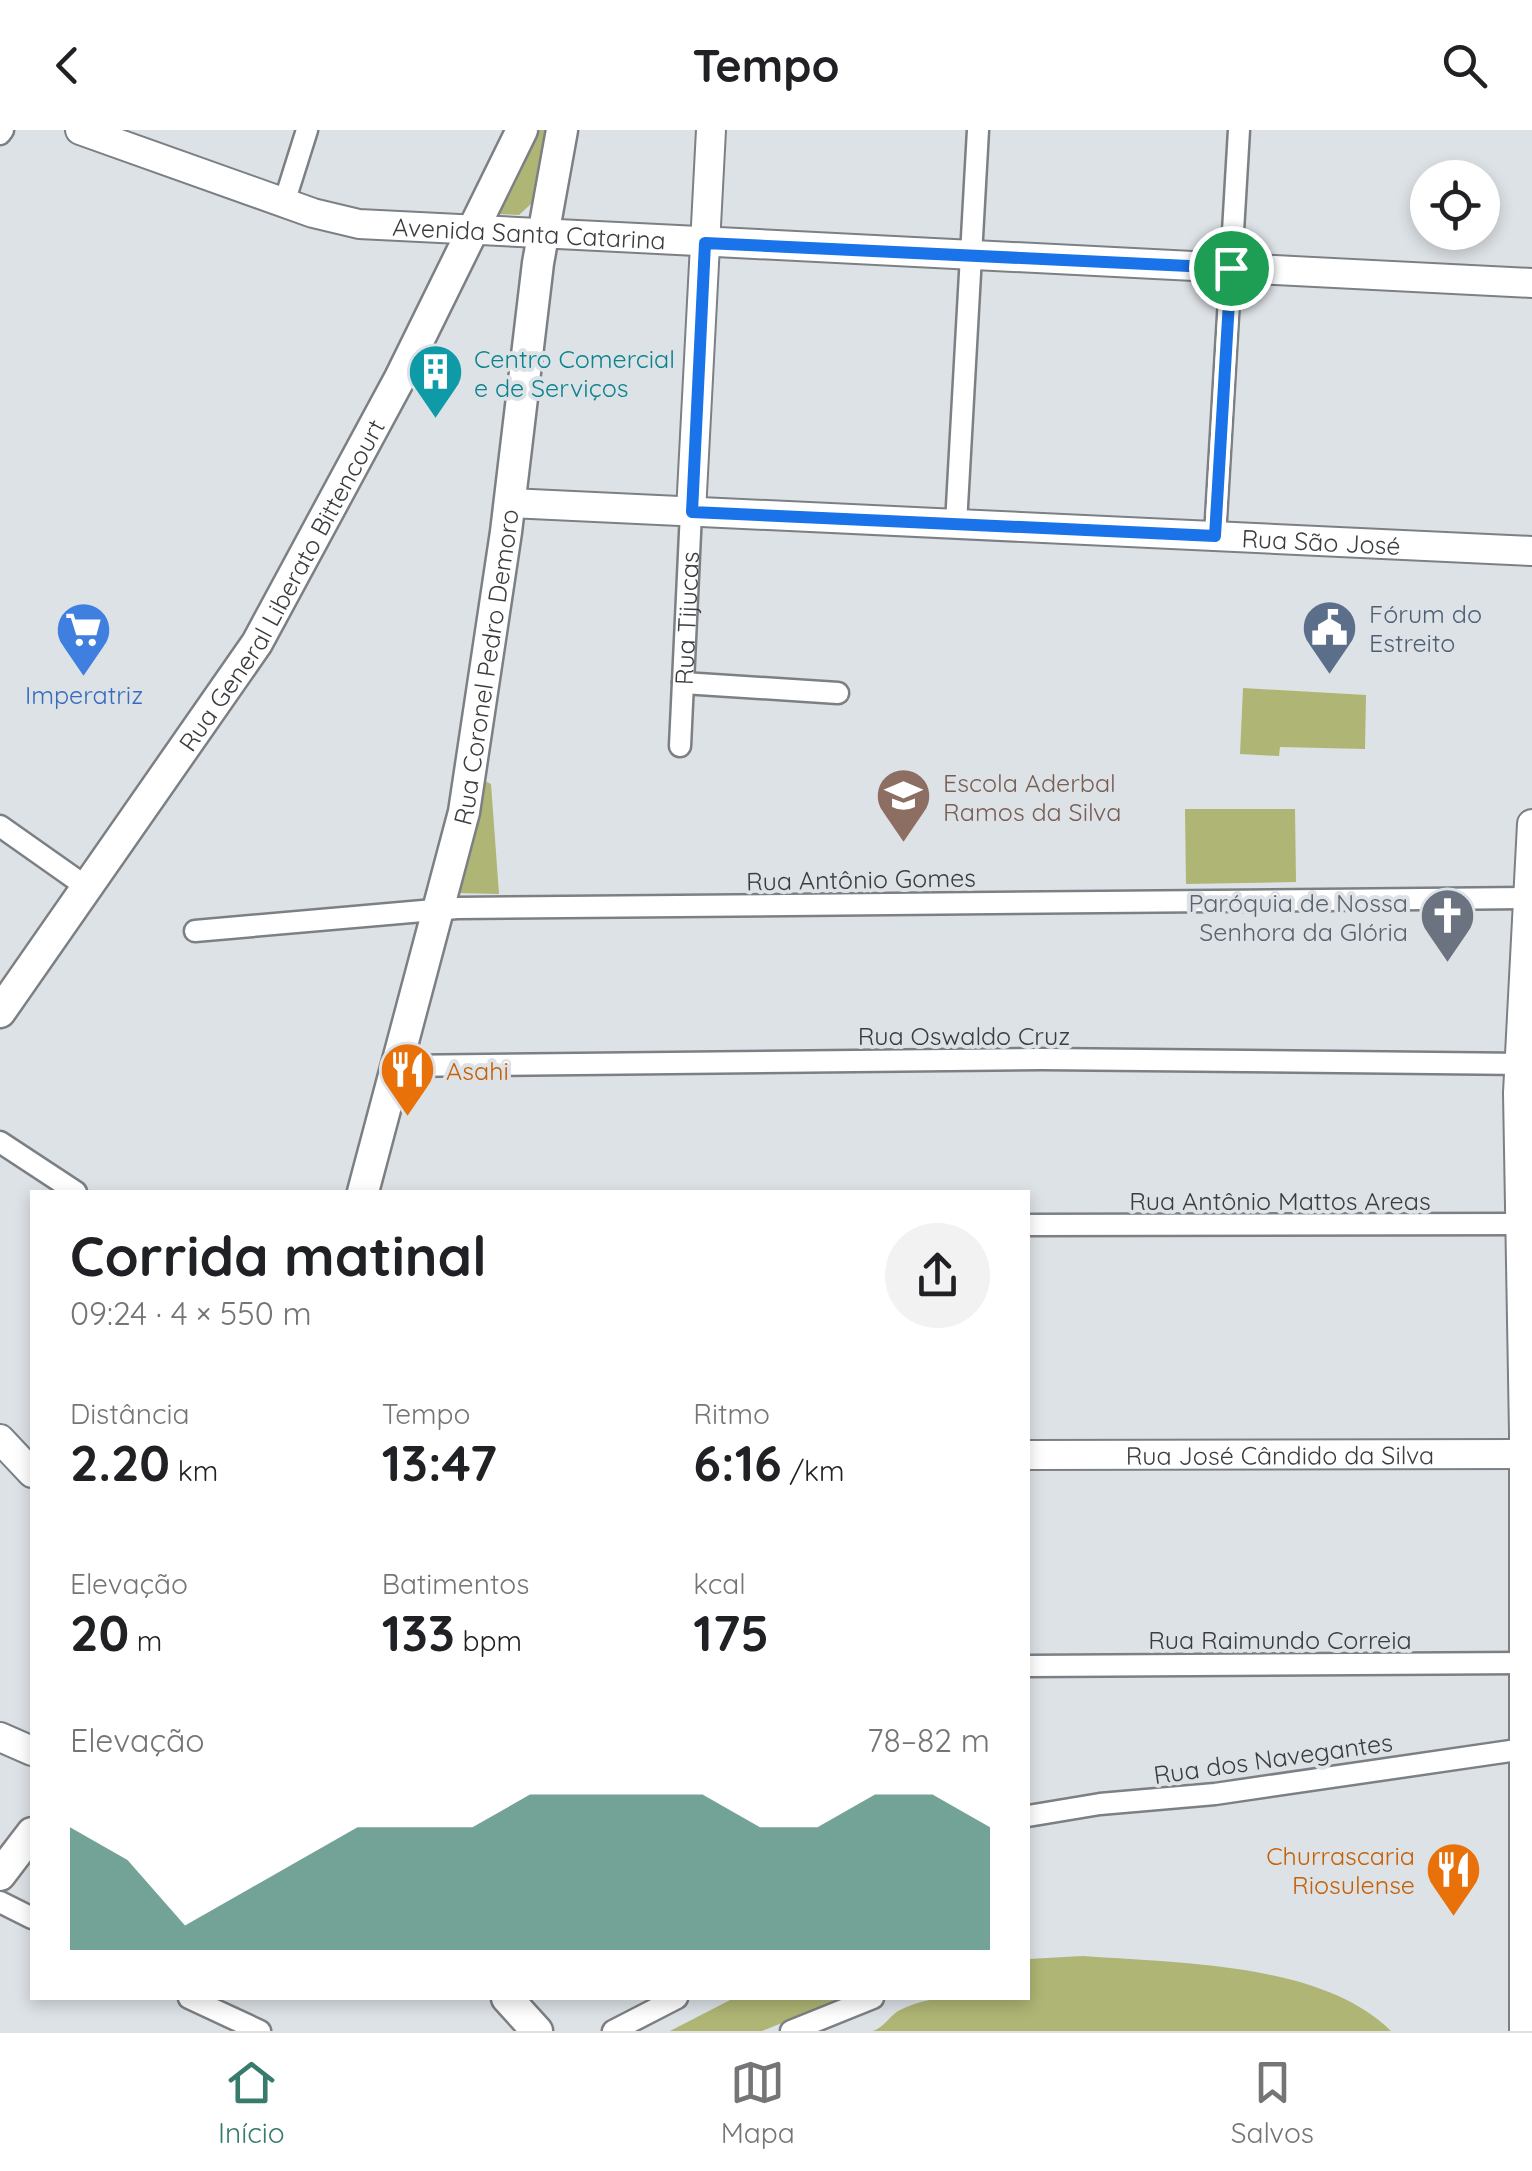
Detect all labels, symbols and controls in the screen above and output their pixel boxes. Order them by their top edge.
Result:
text: Tempo [692,37,840,93]
icon: back [40,38,95,93]
icon: search [1437,38,1492,93]
map controls [1410,160,1500,250]
button: locate [1410,160,1500,250]
street label: Avenida Santa Catarina [392,210,667,255]
pin [1189,226,1274,311]
icon: arrive [1204,241,1259,296]
building icon: Centro Comercial e de Serviços [405,342,465,421]
place label: Centro Comercial e de Serviços [474,343,675,403]
street label: Rua General Liberato Bittencourt [171,414,391,757]
street label: Rua Coronel Pedro Demoro [446,507,524,828]
street label: Rua São José [1241,522,1401,560]
street label: Rua Tijucas [667,550,705,686]
public building icon: Fórum do Estreito [1300,597,1360,676]
place label: Fórum do Estreito [1369,598,1482,658]
supermarket icon: Imperatriz [54,599,114,678]
place label: Imperatriz [25,679,143,710]
school or university icon: Escola Aderbal Ramos da Silva [874,766,934,845]
place label: Escola Aderbal Ramos da Silva [943,767,1121,827]
street label: Rua Antônio Gomes [746,861,976,897]
church icon: Paróquia de Nossa Senhora da Glória [1417,886,1477,965]
place label: Paróquia de Nossa Senhora da Glória [1188,887,1408,947]
street label: Rua Oswaldo Cruz [858,1020,1070,1051]
restaurant icon: Asahi [377,1040,437,1119]
place label: Asahi [446,1055,509,1086]
street label: Rua Antônio Mattos Areas [1129,1185,1431,1216]
text: Corrida matinal [70,1221,487,1290]
button: share [885,1223,990,1328]
text: 09:24 · 4 × 550 m [70,1293,312,1333]
text: Distância [70,1396,189,1431]
text: Tempo [382,1396,470,1431]
text: Ritmo [693,1396,770,1431]
text: 2.20 [70,1431,170,1494]
text: 13:47 [382,1431,497,1494]
text: 6:16 [693,1431,782,1494]
street label: Rua José Cândido da Silva [1126,1439,1434,1470]
text: km [170,1453,218,1488]
text: /km [782,1453,845,1488]
text: Elevação [70,1566,188,1601]
text: Batimentos [382,1566,529,1601]
text: kcal [693,1566,746,1601]
text: 20 [70,1601,129,1664]
text: 133 [382,1601,455,1664]
text: 175 [693,1601,769,1664]
text: m [129,1623,162,1658]
text: bpm [455,1623,522,1658]
street label: Rua Raimundo Correia [1148,1624,1412,1655]
text: Elevação [70,1720,205,1760]
text: 78–82 m [867,1720,990,1760]
street label: Rua dos Navegantes [1152,1726,1394,1790]
restaurant icon: Churrascaria Riosulense [1424,1839,1484,1918]
place label: Churrascaria Riosulense [1266,1840,1415,1900]
tab: Início [218,2055,285,2150]
tab: Mapa [721,2055,795,2150]
tab: Salvos [1231,2055,1314,2150]

